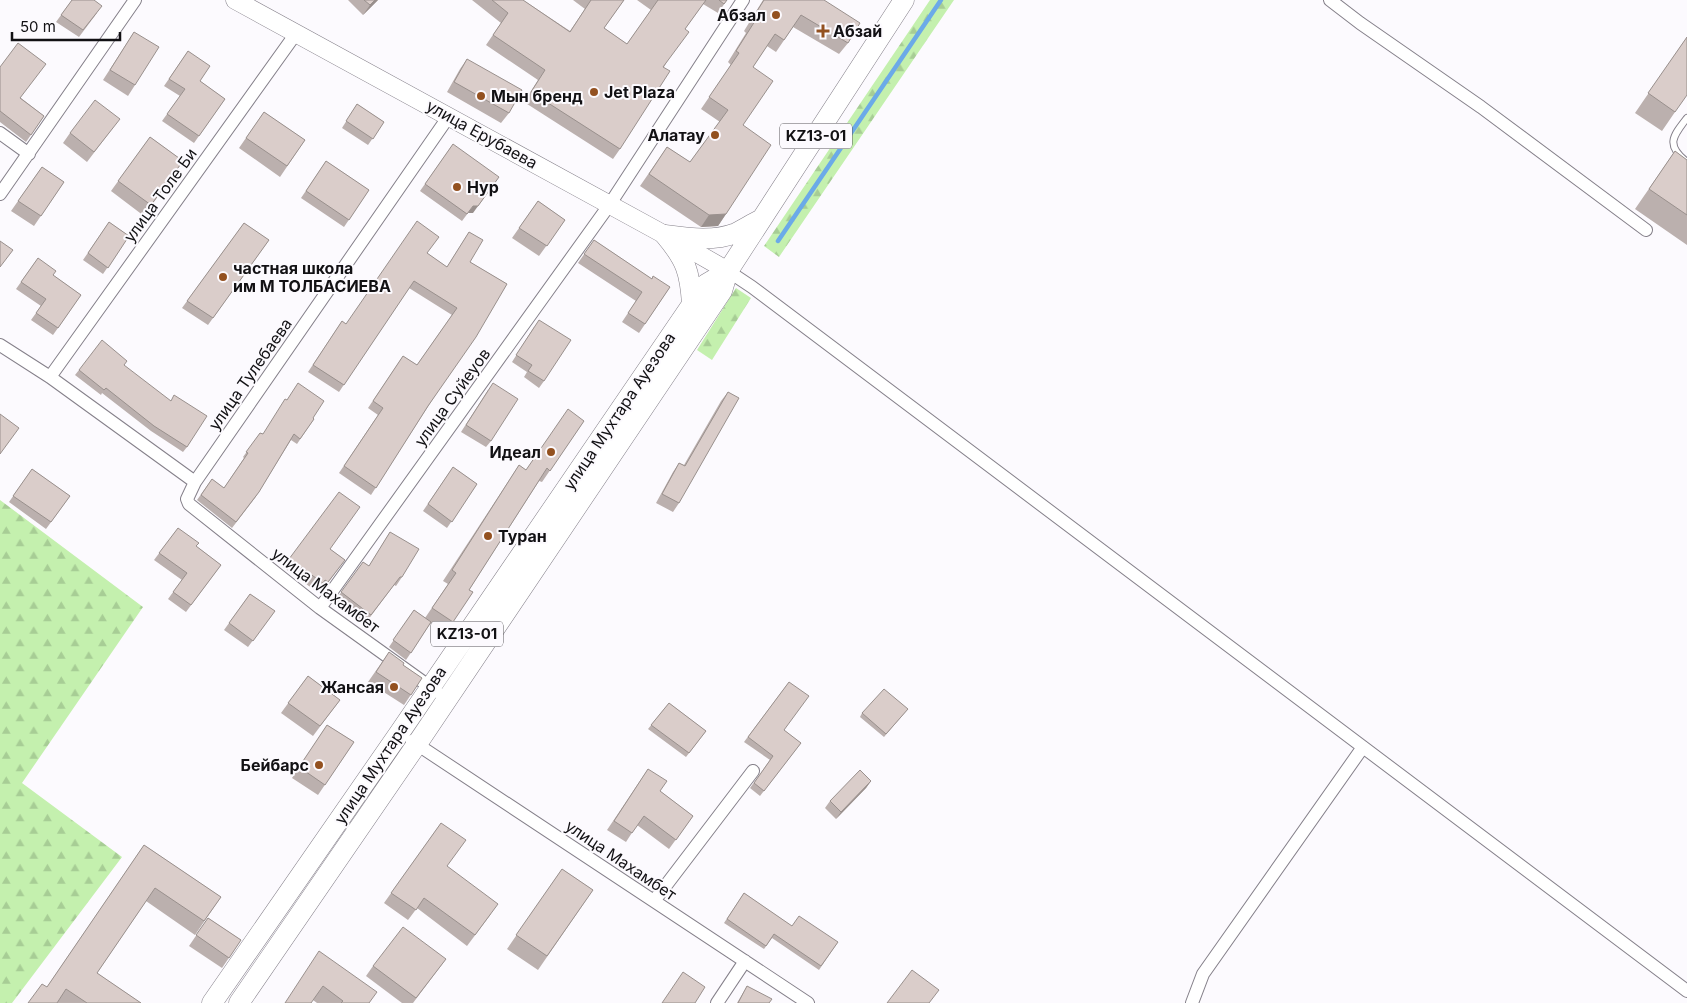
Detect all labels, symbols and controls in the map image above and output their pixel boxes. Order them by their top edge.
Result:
place label: Абзал [717,5,766,25]
marker: Абзал [770,9,782,21]
scale bar [12,10,120,42]
text: 50 m [20,17,56,36]
place label: Абзай [833,21,882,41]
marker: Абзай [817,25,829,37]
place label: Jet Plaza [604,82,675,102]
place label: Мын бренд [491,86,583,106]
marker: Jet Plaza [588,86,600,98]
marker: Мын бренд [475,90,487,102]
street label: улица Ерубаева [423,95,541,173]
road number: KZ13-01 [780,124,852,148]
place label: Алатау [648,125,705,145]
marker: Алатау [709,129,721,141]
street label: улица Толе Би [119,144,201,246]
place label: Нур [467,177,499,197]
marker: Нур [451,181,463,193]
place label: частная школа им М ТОЛБАСИЕВА [233,258,391,296]
marker: частная школа им М ТОЛБАСИЕВА [217,271,229,283]
street label: улица Тулебаева [204,314,296,434]
street label: улица Мухтара Ауезова [559,328,679,494]
street label: улица Суйеуов [410,344,494,450]
place label: Идеал [489,442,541,462]
marker: Идеал [545,446,557,458]
place label: Туран [498,526,547,546]
marker: Туран [482,530,494,542]
street label: улица Махамбет [268,543,384,637]
road number: KZ13-01 [431,622,503,646]
street label: улица Мухтара Ауезова [330,662,450,828]
place label: Жансая [320,677,384,697]
marker: Жансая [388,681,400,693]
place label: Бейбарс [241,755,309,775]
marker: Бейбарс [313,759,325,771]
street label: улица Махамбет [562,815,681,905]

